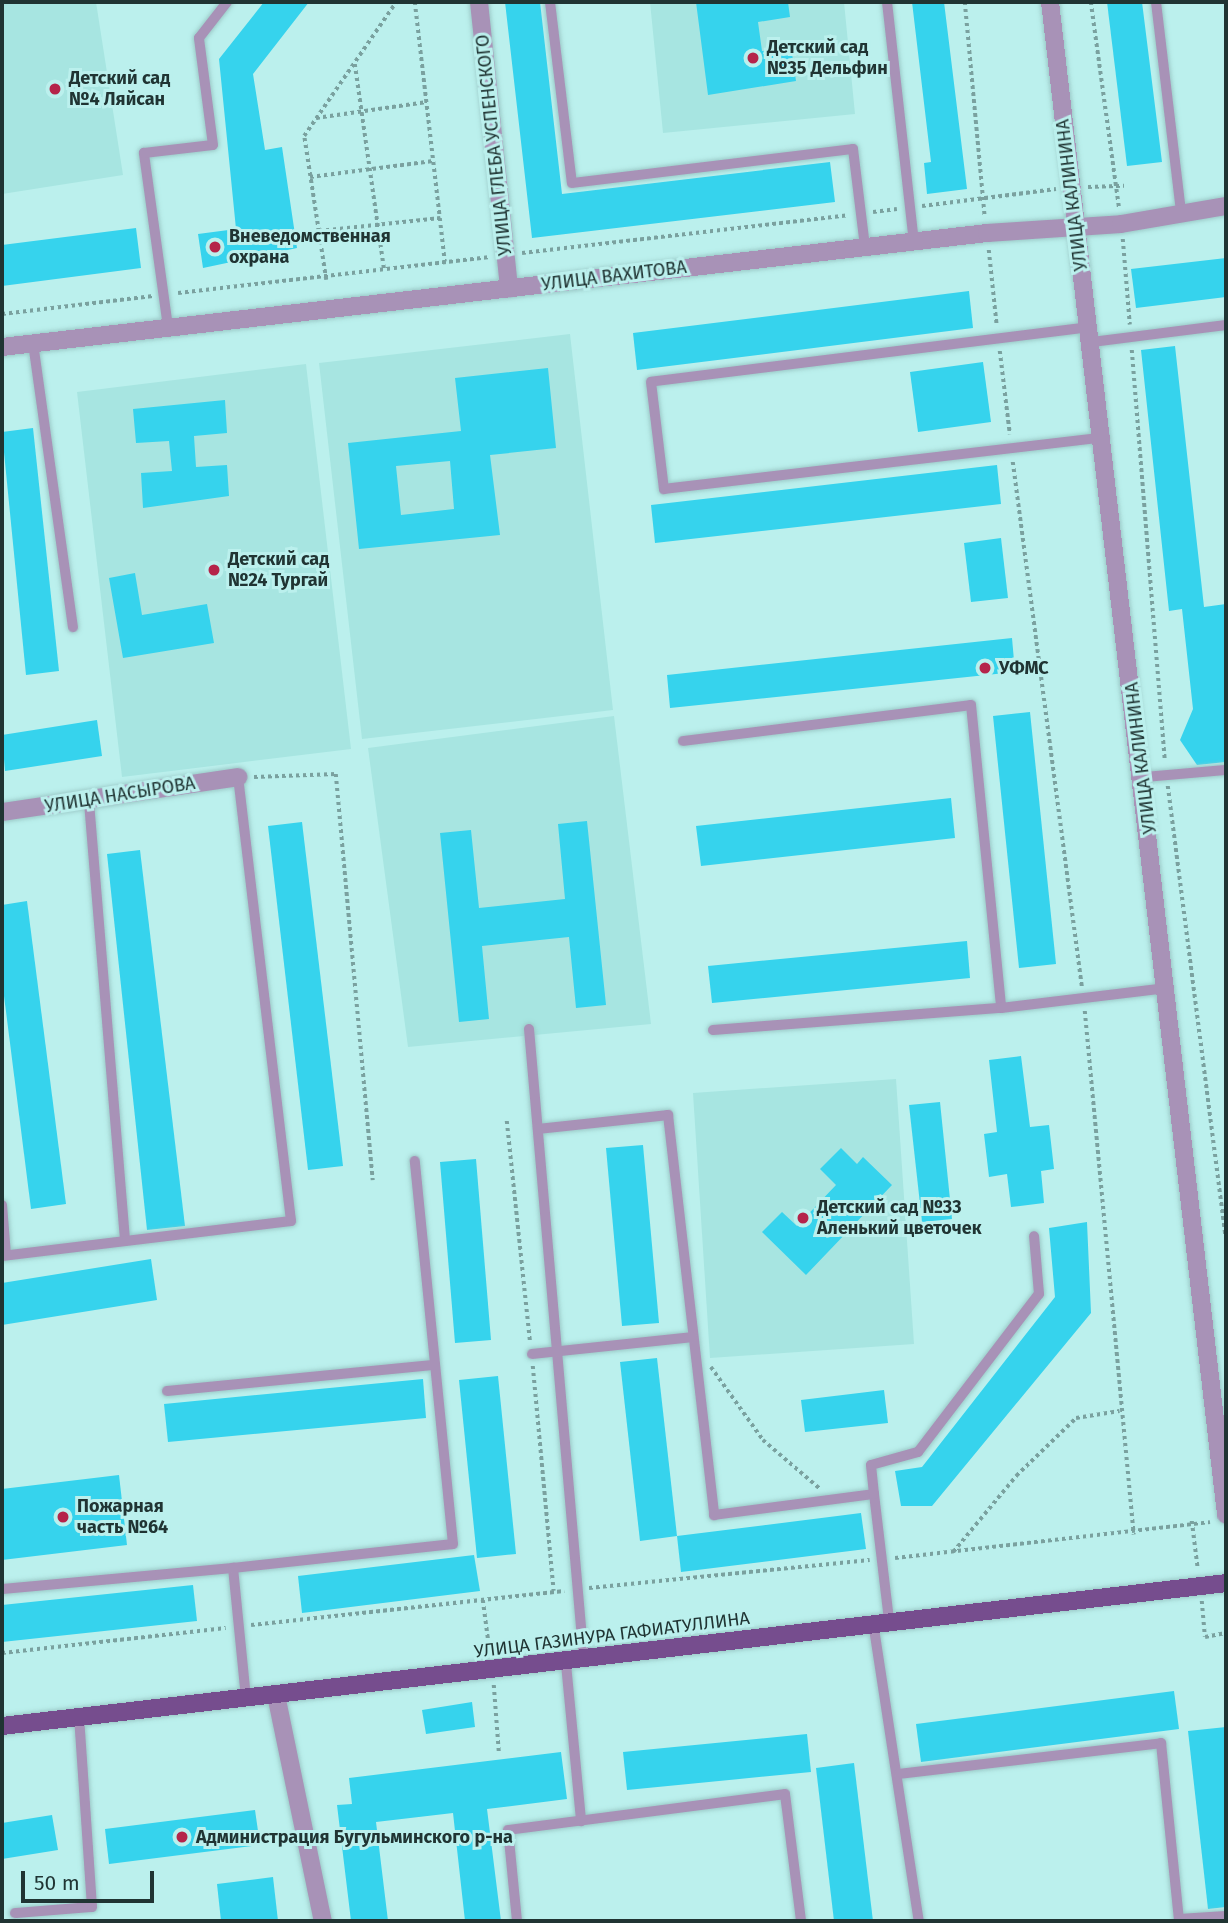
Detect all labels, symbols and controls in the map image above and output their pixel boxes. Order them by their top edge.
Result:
street label: УЛИЦА ГЛЕБА УСПЕНСКОГО [472,33,516,257]
place label: Детский сад №35 Дельфин [767,37,888,80]
marker: Детский сад №35 Дельфин [745,50,761,66]
place label: Детский сад №4 Ляйсан [69,68,170,110]
marker: Детский сад №4 Ляйсан [47,81,63,97]
street label: УЛИЦА КАЛИНИНА [1052,118,1092,272]
place label: Вневедомственная охрана [229,226,391,268]
marker: Вневедомственная охрана [207,239,223,255]
street label: УЛИЦА ВАХИТОВА [540,256,688,296]
place label: Детский сад №24 Тургай [228,549,329,592]
marker: Детский сад №24 Тургай [206,562,222,578]
place label: УФМС [999,657,1049,679]
marker: УФМС [977,660,993,676]
street label: УЛИЦА КАЛИНИНА [1121,681,1161,835]
street label: УЛИЦА НАСЫРОВА [43,772,197,818]
place label: Детский сад №33 Аленький цветочек [817,1197,982,1240]
marker: Детский сад №33 Аленький цветочек [795,1210,811,1226]
place label: Пожарная часть №64 [77,1496,168,1538]
marker: Пожарная часть №64 [55,1509,71,1525]
street label: УЛИЦА ГАЗИНУРА ГАФИАТУЛЛИНА [473,1607,751,1663]
place label: Администрация Бугульминского р-на [196,1826,513,1848]
marker: Администрация Бугульминского р-на [174,1829,190,1845]
scale bar [24,1856,158,1900]
text: 50 m [34,1870,80,1896]

